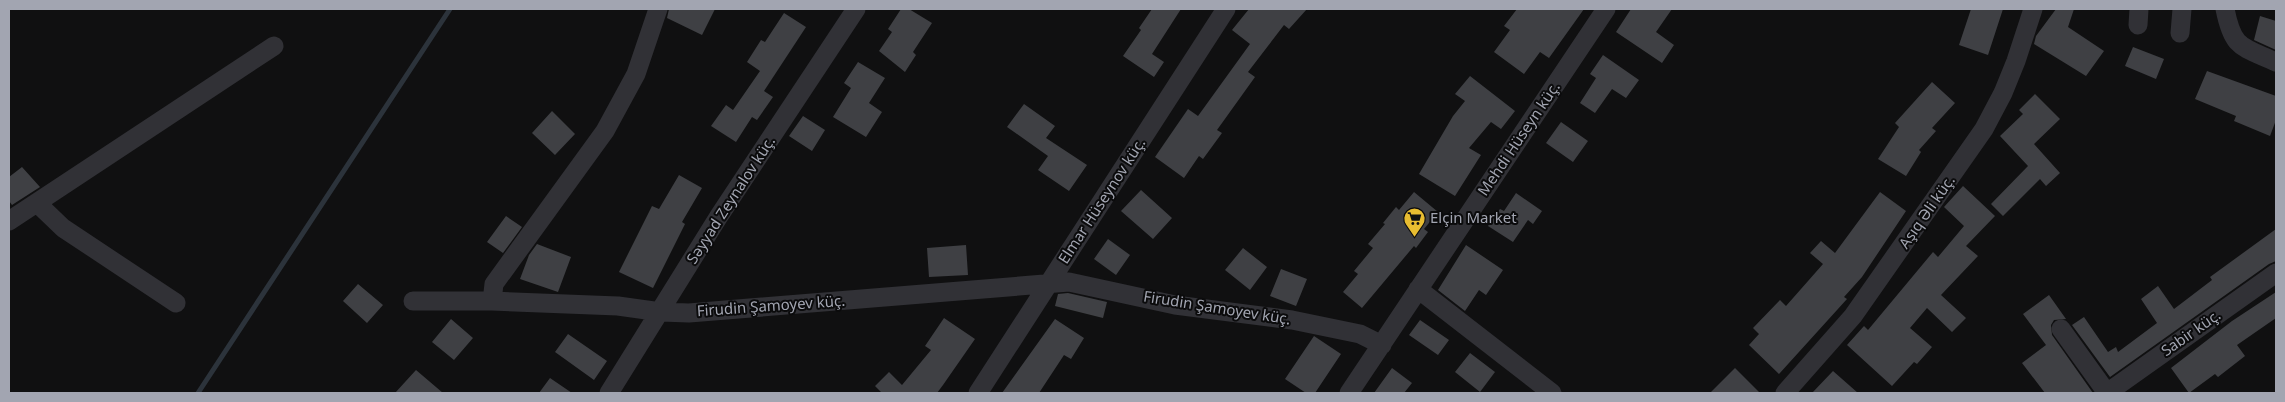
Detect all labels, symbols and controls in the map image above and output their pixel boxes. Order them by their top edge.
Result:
street label: Mehdi Hüseyn küç. [1473,78,1564,199]
street label: Səyyad Zeynalov küç. [681,132,779,267]
street label: Elmar Hüseynov küç. [1053,134,1149,267]
street label: Aşıq Əli küç. [1894,171,1959,252]
supermarket icon: Elçin Market [1402,206,1426,237]
place label: Elçin Market [1430,207,1517,227]
street label: Firudin Şamoyev küç. [1142,286,1292,329]
street label: Firudin Şamoyev küç. [696,290,846,320]
street label: Sabir küç. [2157,304,2224,360]

